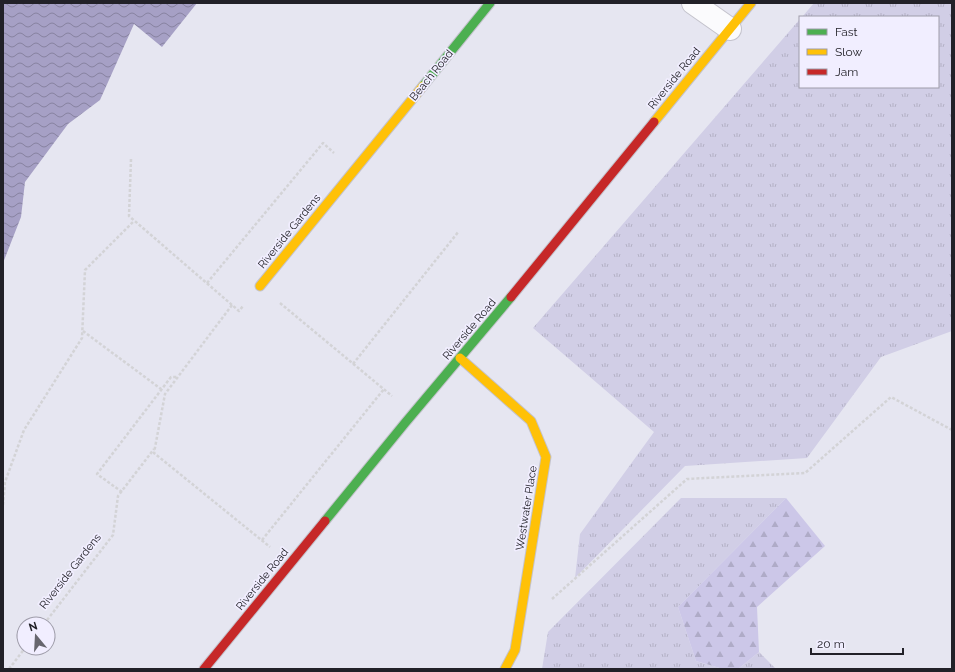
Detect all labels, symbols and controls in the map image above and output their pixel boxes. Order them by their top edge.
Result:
legend [799,16,939,88]
text: Fast [835,25,858,39]
street label: Riverside Road [646,45,703,112]
text: Slow [835,45,862,59]
street label: Beach Road [407,47,456,103]
text: Jam [835,65,858,79]
street label: Riverside Gardens [255,191,323,271]
street label: Riverside Road [440,296,499,363]
street label: Westwater Place [513,464,540,551]
street label: Riverside Gardens [37,531,104,612]
street label: Riverside Road [234,546,291,613]
north arrow [16,616,56,656]
text: N [27,619,39,634]
scale bar [811,630,903,656]
text: 20 m [817,637,845,651]

